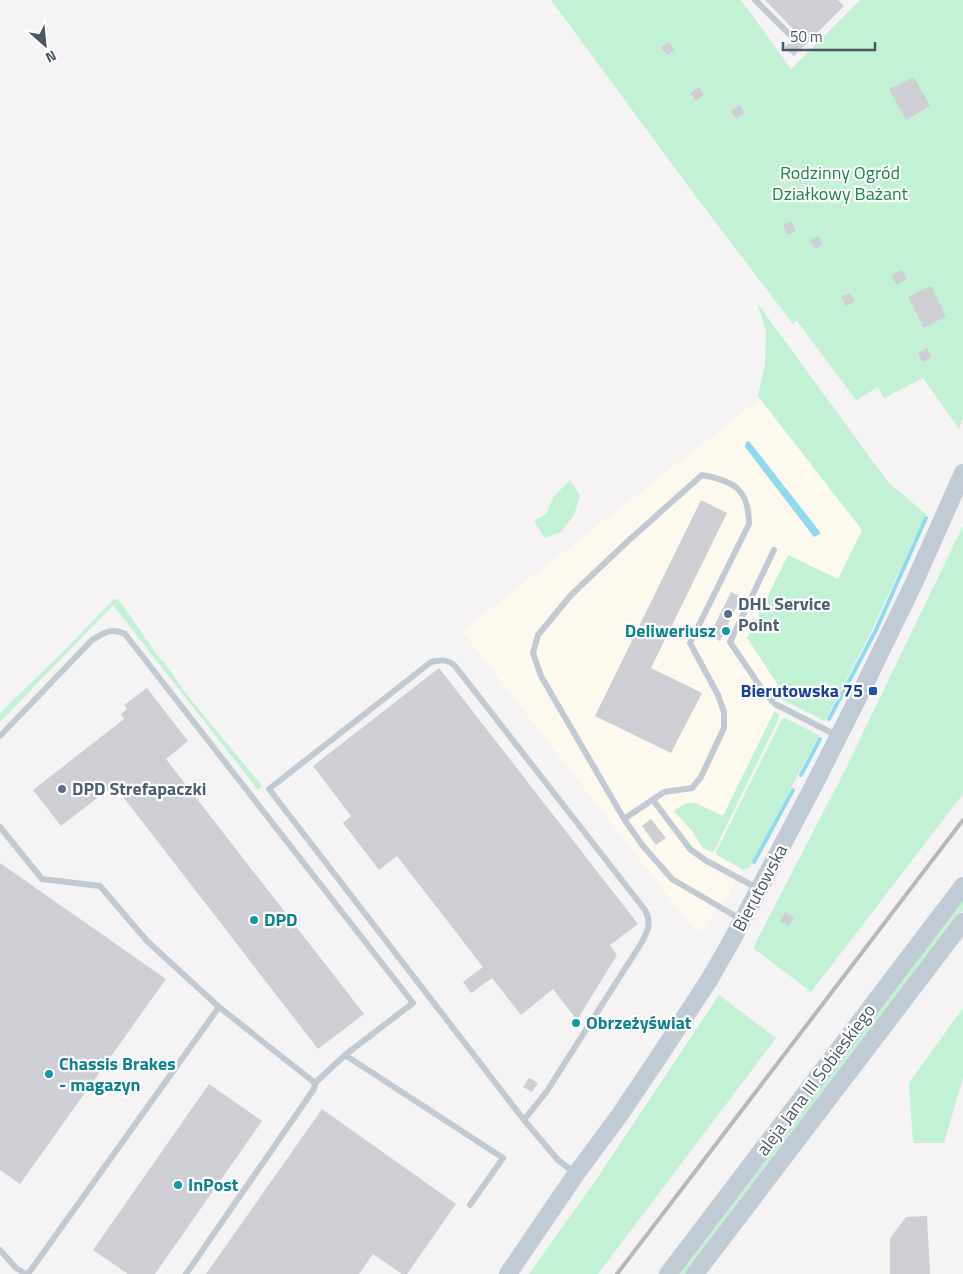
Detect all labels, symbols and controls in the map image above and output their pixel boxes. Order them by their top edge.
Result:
north arrow [20,20,70,70]
scale bar [783,20,876,52]
text: 50 m [790,25,823,48]
text: N [42,45,60,69]
park label: Rodzinny Ogród Działkowy Bażant [772,159,909,207]
place label: DHL Service Point [738,590,831,638]
marker: DHL Service Point [722,608,734,620]
place label: Deliweriusz [625,617,716,644]
marker: Deliweriusz [720,625,732,637]
place label: Bierutowska 75 [740,677,863,704]
marker: Bierutowska 75 [867,685,879,697]
place label: DPD Strefapaczki [72,775,206,802]
marker: DPD Strefapaczki [56,783,68,795]
street label: Bierutowska [725,839,794,936]
place label: DPD [264,906,298,933]
marker: DPD [248,914,260,926]
street label: aleja Jana III Sobieskiego [749,998,882,1161]
place label: Obrzeżyświat [586,1009,692,1036]
marker: Obrzeżyświat [570,1017,582,1029]
place label: Chassis Brakes - magazyn [59,1050,176,1098]
marker: Chassis Brakes - magazyn [43,1068,55,1080]
place label: InPost [188,1171,239,1198]
marker: InPost [172,1179,184,1191]

